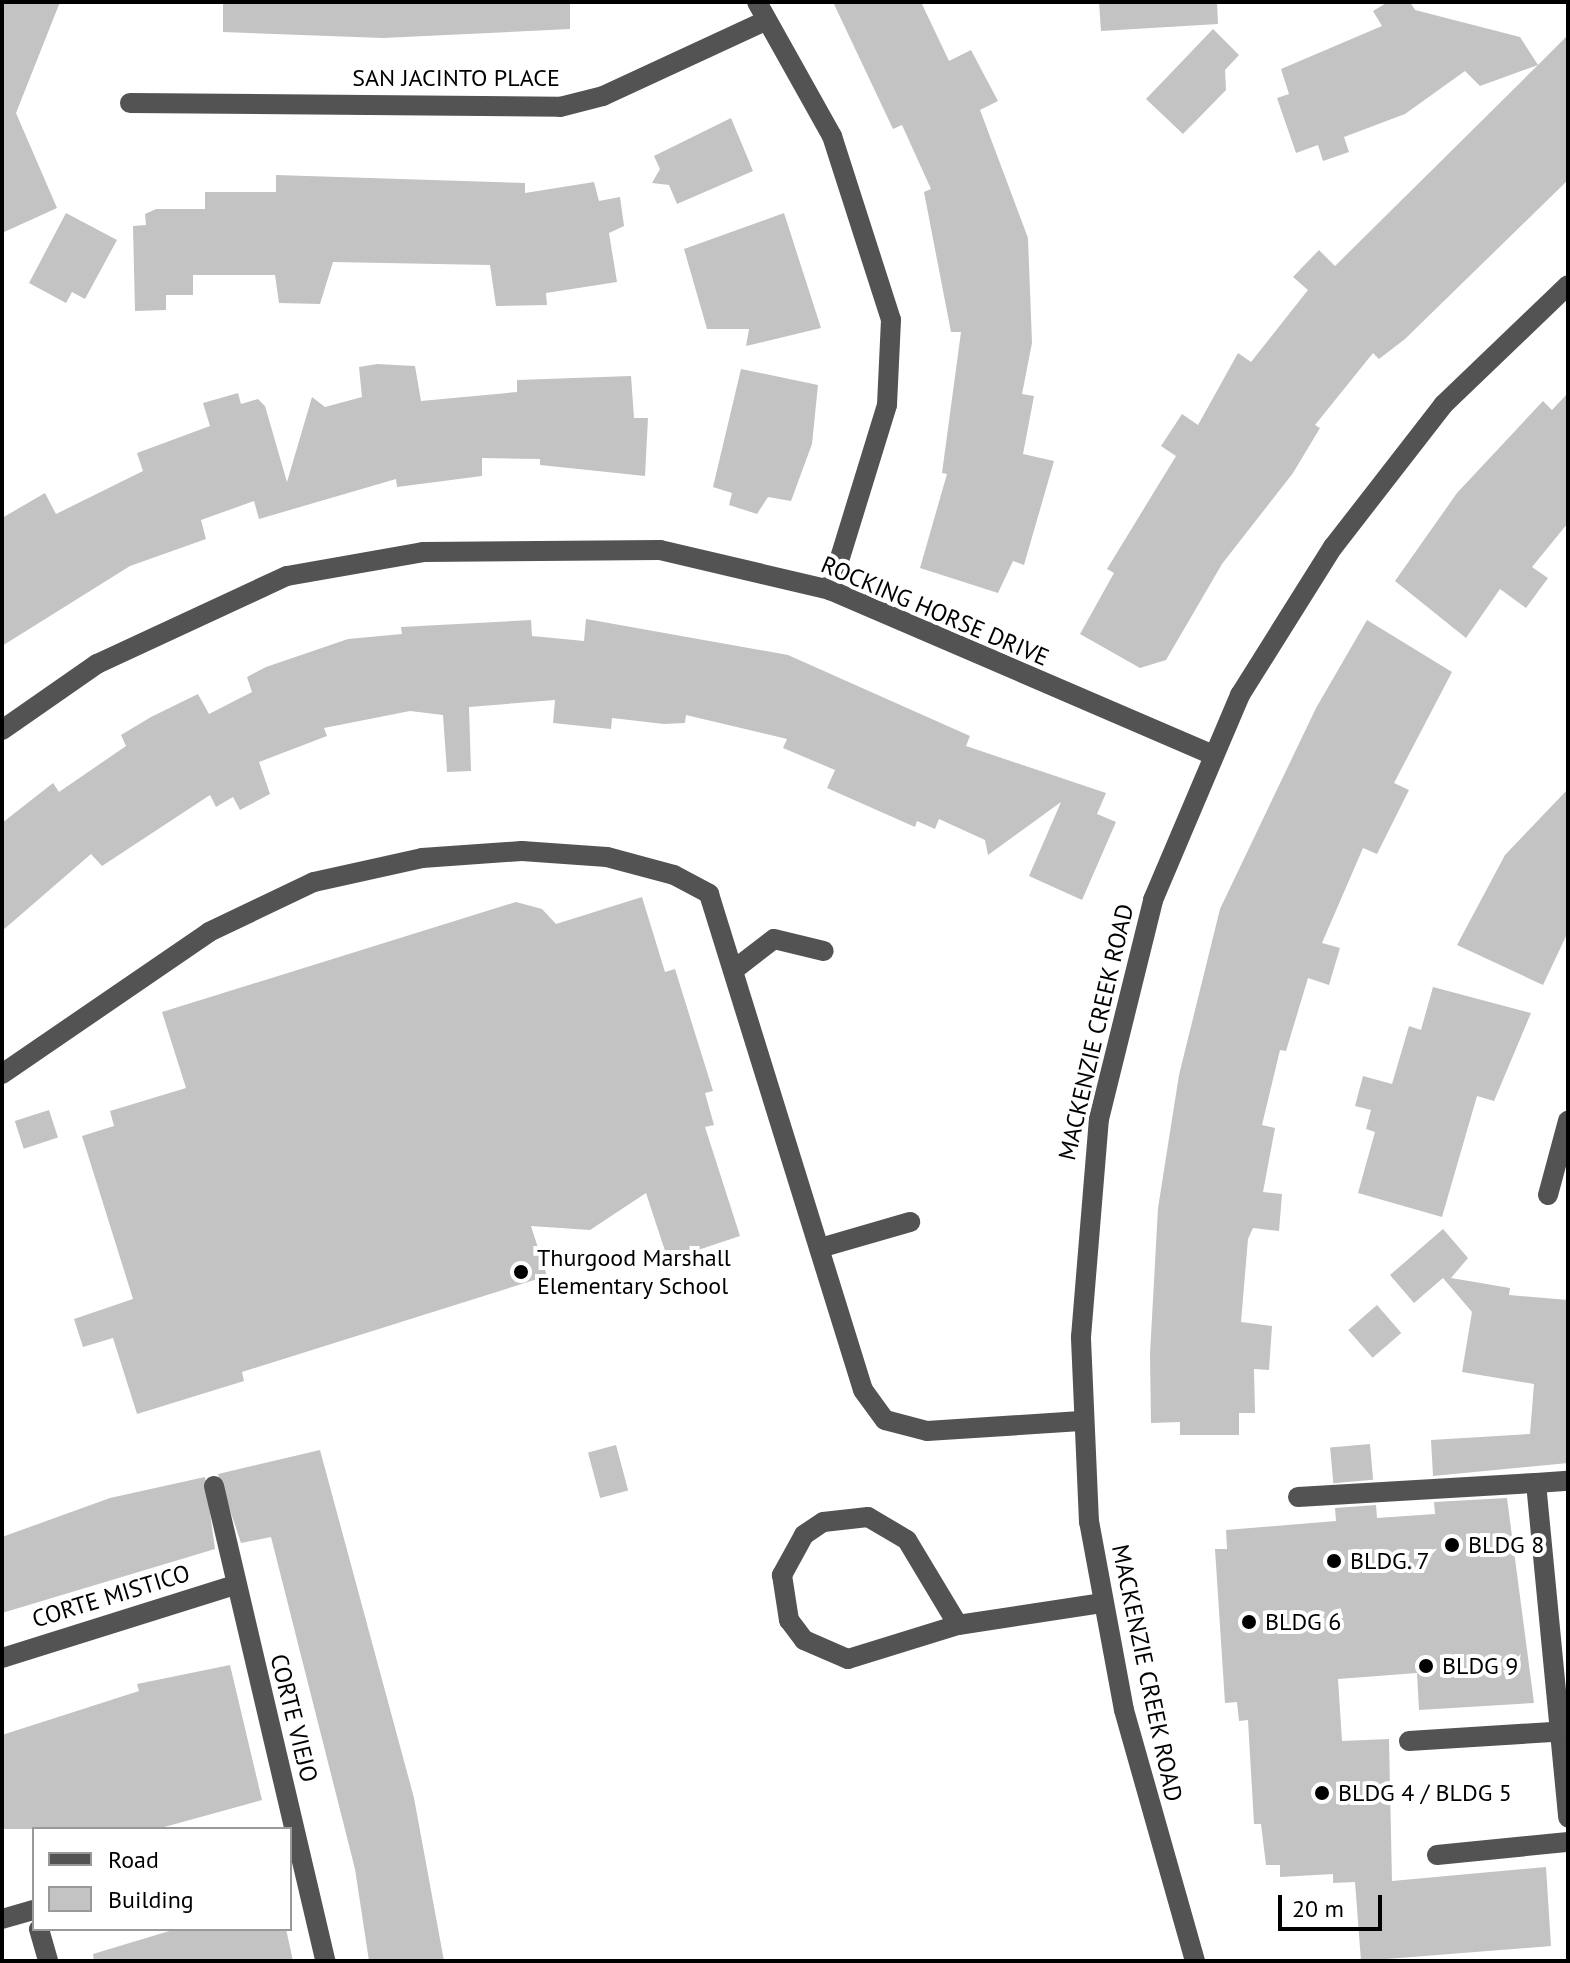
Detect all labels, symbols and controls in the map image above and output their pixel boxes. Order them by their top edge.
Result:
street label: SAN JACINTO PLACE [352,64,560,92]
street label: ROCKING HORSE DRIVE [817,550,1053,672]
street label: MACKENZIE CREEK ROAD [1052,901,1140,1163]
place label: Thurgood Marshall Elementary School [537,1244,731,1300]
marker: Thurgood Marshall Elementary School [512,1263,530,1281]
place label: BLDG 8 [1468,1531,1544,1559]
marker: BLDG 8 [1443,1536,1461,1554]
street label: MACKENZIE CREEK ROAD [1106,1542,1188,1804]
place label: BLDG. 7 [1350,1547,1431,1575]
marker: BLDG. 7 [1325,1552,1343,1570]
street label: CORTE MISTICO [29,1558,193,1634]
place label: BLDG 6 [1265,1608,1341,1636]
marker: BLDG 6 [1240,1613,1258,1631]
street label: CORTE VIEJO [264,1651,324,1785]
place label: BLDG 9 [1442,1652,1518,1680]
marker: BLDG 9 [1417,1657,1435,1675]
place label: BLDG 4 / BLDG 5 [1338,1779,1512,1807]
marker: BLDG 4 / BLDG 5 [1313,1784,1331,1802]
legend [32,1827,292,1931]
text: Road [108,1844,159,1875]
scale bar [1282,1879,1386,1929]
text: Building [108,1884,194,1915]
text: 20 m [1292,1893,1344,1924]

